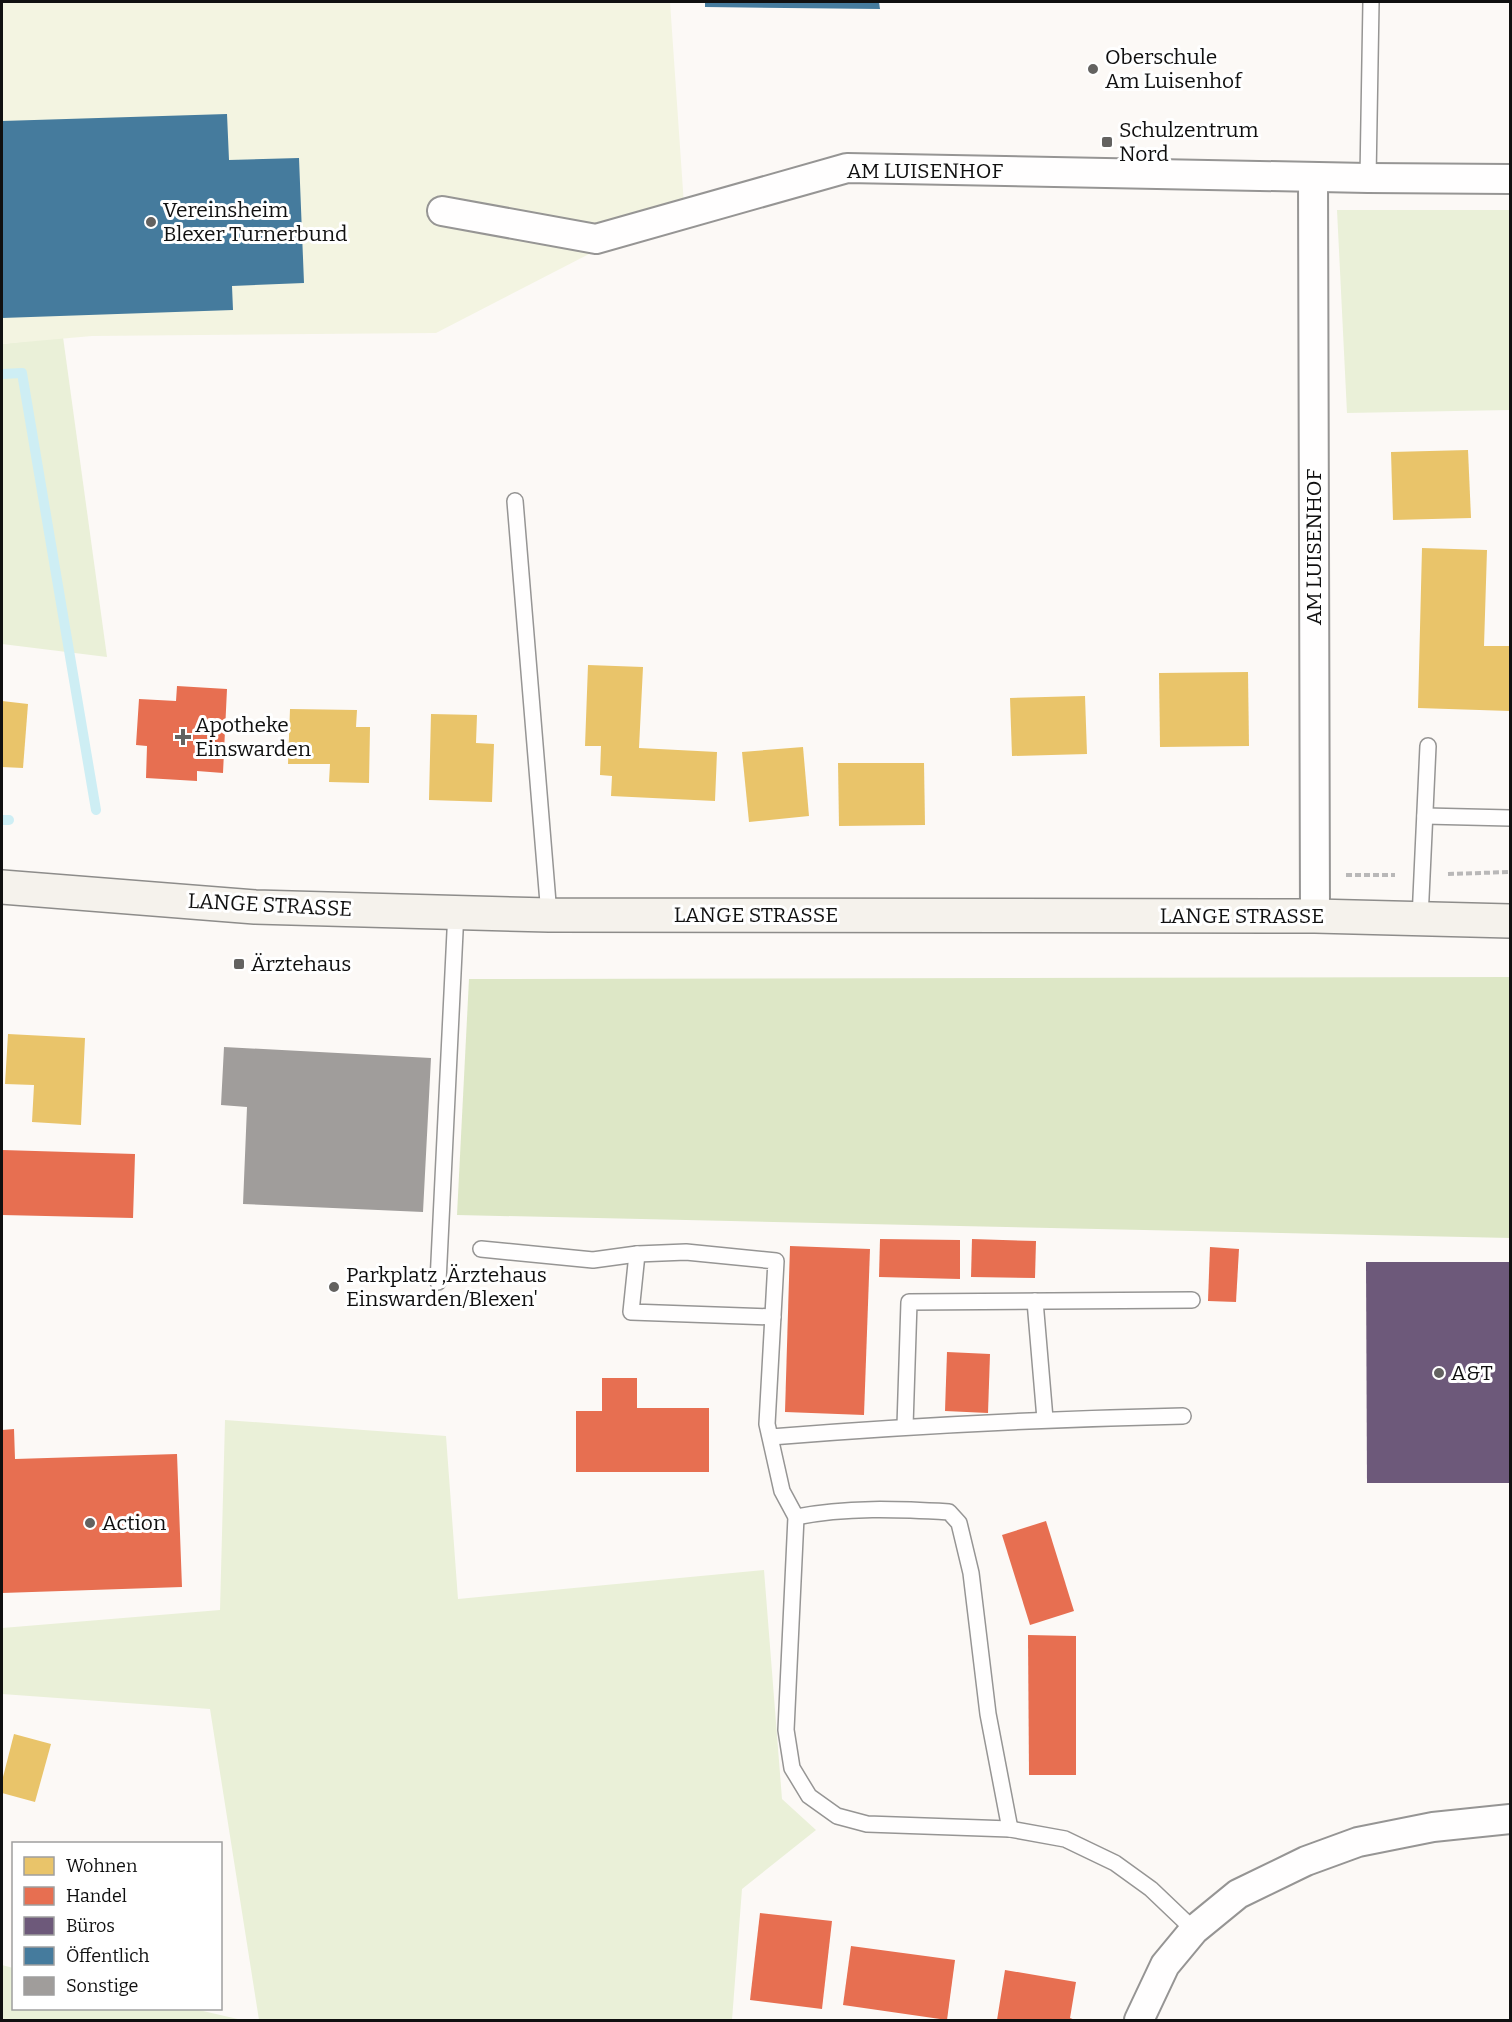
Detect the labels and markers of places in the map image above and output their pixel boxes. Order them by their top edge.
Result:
place label: Oberschule Am Luisenhof [1105,44,1243,94]
marker: Oberschule Am Luisenhof [1086,62,1100,76]
place label: Schulzentrum Nord [1119,117,1259,167]
marker: Schulzentrum Nord [1100,135,1114,149]
place label: Vereinsheim Blexer Turnerbund [163,197,347,247]
marker: Vereinsheim Blexer Turnerbund [144,215,158,229]
place label: Apotheke Einswarden [195,712,311,762]
marker: Apotheke Einswarden [176,730,190,744]
place label: Ärztehaus [251,951,351,977]
marker: Ärztehaus [232,957,246,971]
place label: Parkplatz ,Ärztehaus Einswarden/Blexen' [346,1262,547,1312]
marker: Parkplatz ,Ärztehaus Einswarden/Blexen' [327,1280,341,1294]
place label: A&T [1451,1360,1493,1386]
marker: A&T [1432,1366,1446,1380]
place label: Action [102,1510,166,1536]
marker: Action [83,1516,97,1530]

